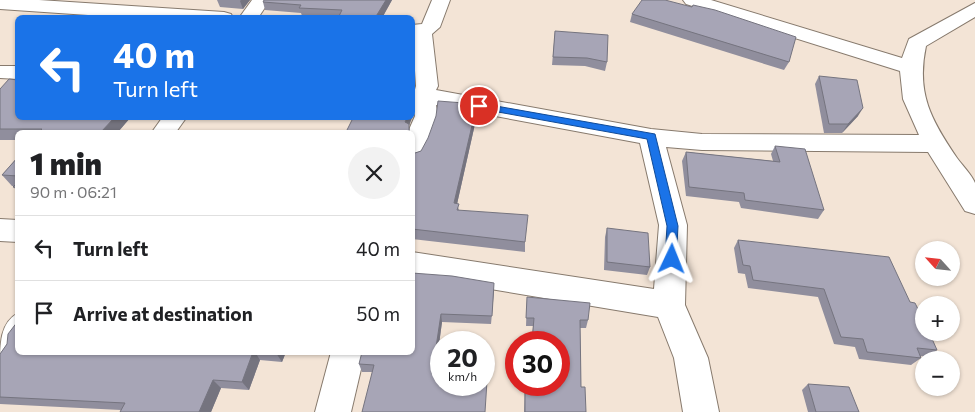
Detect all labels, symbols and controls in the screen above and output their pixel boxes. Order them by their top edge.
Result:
text: 40 m [113,32,195,75]
icon: left [30,35,95,100]
text: Turn left [113,75,198,102]
pin [458,85,500,127]
icon: arrive [465,92,493,120]
text: 1 min [30,144,102,181]
button: close [348,147,400,199]
text: 90 m · 06:21 [30,182,117,201]
position arrow [645,232,697,284]
icon: left [30,234,58,262]
text: Turn left [73,237,148,260]
text: 40 m [356,237,400,260]
north arrow [915,241,960,286]
map controls [915,241,960,396]
button: + [915,296,960,341]
icon: arrive [30,299,58,327]
text: Arrive at destination [73,302,253,325]
text: 50 m [356,302,400,325]
speed limit sign: 30 [505,331,570,396]
text: 20 [447,342,478,372]
button: − [915,351,960,396]
text: km/h [448,369,477,383]

